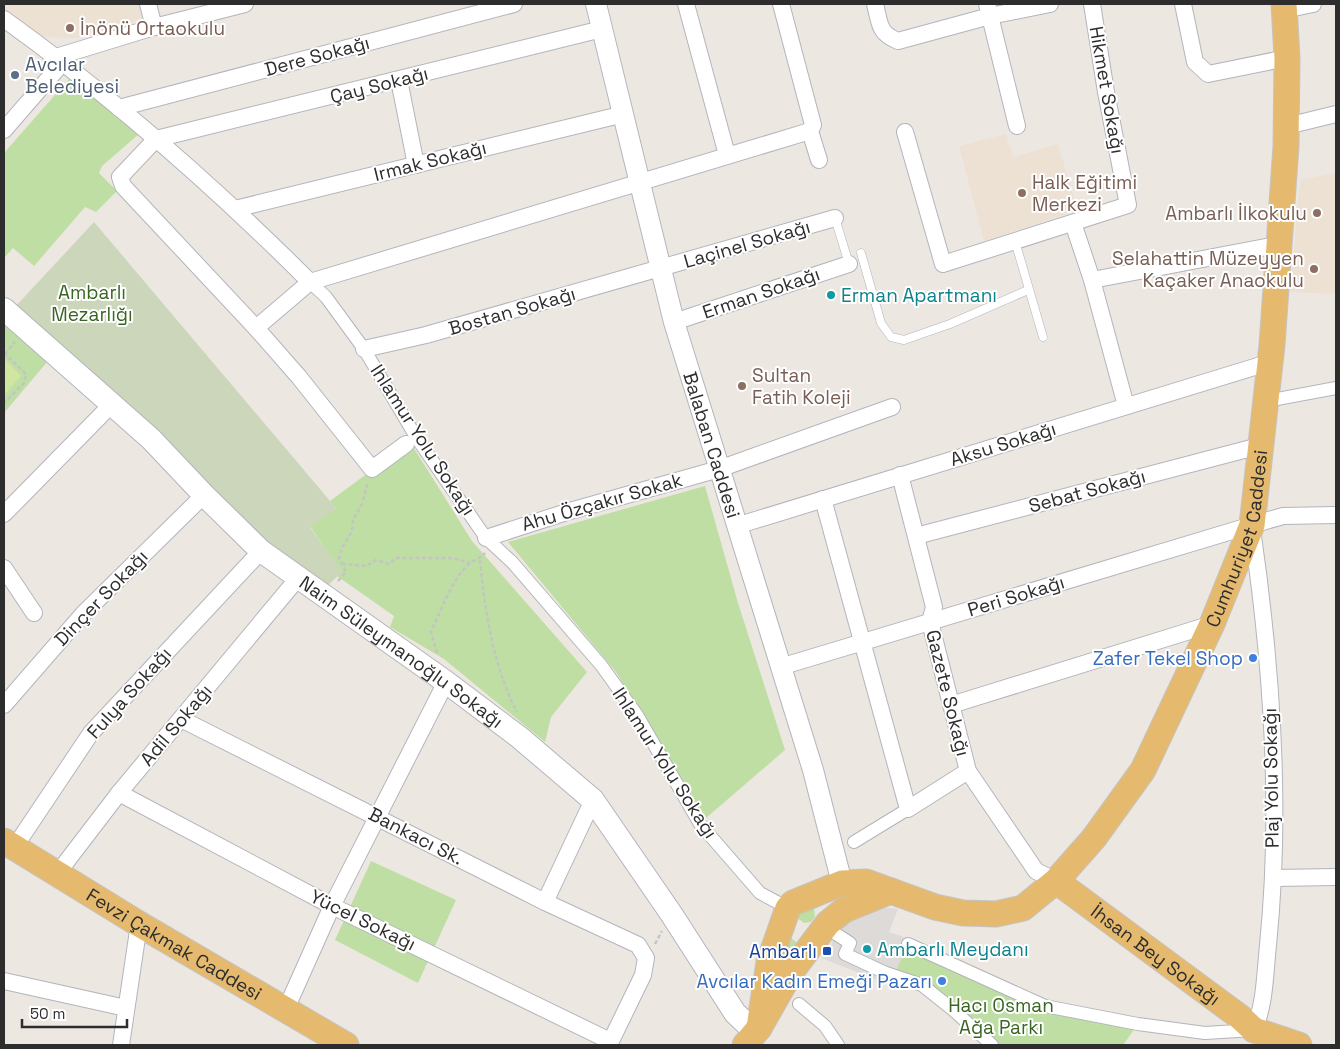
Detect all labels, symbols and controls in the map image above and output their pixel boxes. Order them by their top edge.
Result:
place label: İnönü Ortaokulu [80,16,225,41]
marker: İnönü Ortaokulu [64,22,76,34]
street label: Hikmet Sokağı [1083,24,1131,156]
street label: Dere Sokağı [262,30,372,82]
place label: Avcılar Belediyesi [25,52,119,99]
street label: Çay Sokağı [327,61,431,109]
marker: Avcılar Belediyesi [9,69,21,81]
street label: Irmak Sokağı [371,135,489,187]
place label: Halk Eğitimi Merkezi [1032,170,1137,217]
marker: Halk Eğitimi Merkezi [1016,187,1028,199]
place label: Ambarlı İlkokulu [1165,201,1307,226]
marker: Ambarlı İlkokulu [1311,207,1323,219]
street label: Laçinel Sokağı [681,214,813,274]
place label: Selahattin Müzeyyen Kaçaker Anaokulu [1112,246,1304,293]
street label: Erman Sokağı [699,261,823,325]
marker: Selahattin Müzeyyen Kaçaker Anaokulu [1308,263,1320,275]
park label: Ambarlı Mezarlığı [51,280,133,327]
street label: Bostan Sokağı [446,281,578,341]
place label: Erman Apartmanı [841,283,997,308]
marker: Erman Apartmanı [825,289,837,301]
street label: Ihlamur Yolu Sokağı [365,360,481,520]
place label: Sultan Fatih Koleji [752,363,851,410]
street label: Balaban Caddesi [678,368,747,521]
marker: Sultan Fatih Koleji [736,380,748,392]
street label: Aksu Sokağı [947,416,1059,472]
street label: Cumhuriyet Caddesi [1200,449,1273,631]
street label: Sebat Sokağı [1026,463,1148,519]
street label: Ahu Özçakır Sokak [519,467,685,537]
street label: Dinçer Sokağı [49,545,153,651]
street label: Peri Sokağı [965,569,1067,623]
street label: Naim Süleymanoğlu Sokağı [295,570,508,733]
street label: Gazete Sokağı [920,627,976,759]
street label: Fulya Sokağı [81,642,177,744]
place label: Zafer Tekel Shop [1093,646,1243,671]
marker: Zafer Tekel Shop [1247,652,1259,664]
street label: Adil Sokağı [135,679,217,771]
street label: Ihlamur Yolu Sokağı [607,683,723,843]
street label: Plaj Yolu Sokağı [1257,708,1285,848]
street label: Bankacı Sk. [364,801,468,871]
street label: Fevzi Çakmak Caddesi [82,882,267,1006]
street label: Yücel Sokağı [306,884,420,956]
street label: İhsan Bey Sokağı [1086,899,1225,1011]
place label: Ambarlı Meydanı [877,937,1029,962]
place label: Ambarlı [749,939,817,964]
marker: Ambarlı Meydanı [861,943,873,955]
marker: Ambarlı [821,945,833,957]
place label: Avcılar Kadın Emeği Pazarı [696,969,932,994]
marker: Avcılar Kadın Emeği Pazarı [936,975,948,987]
park label: Hacı Osman Ağa Parkı [948,993,1054,1040]
scale bar [22,996,128,1028]
text: 50 m [30,1004,65,1023]

